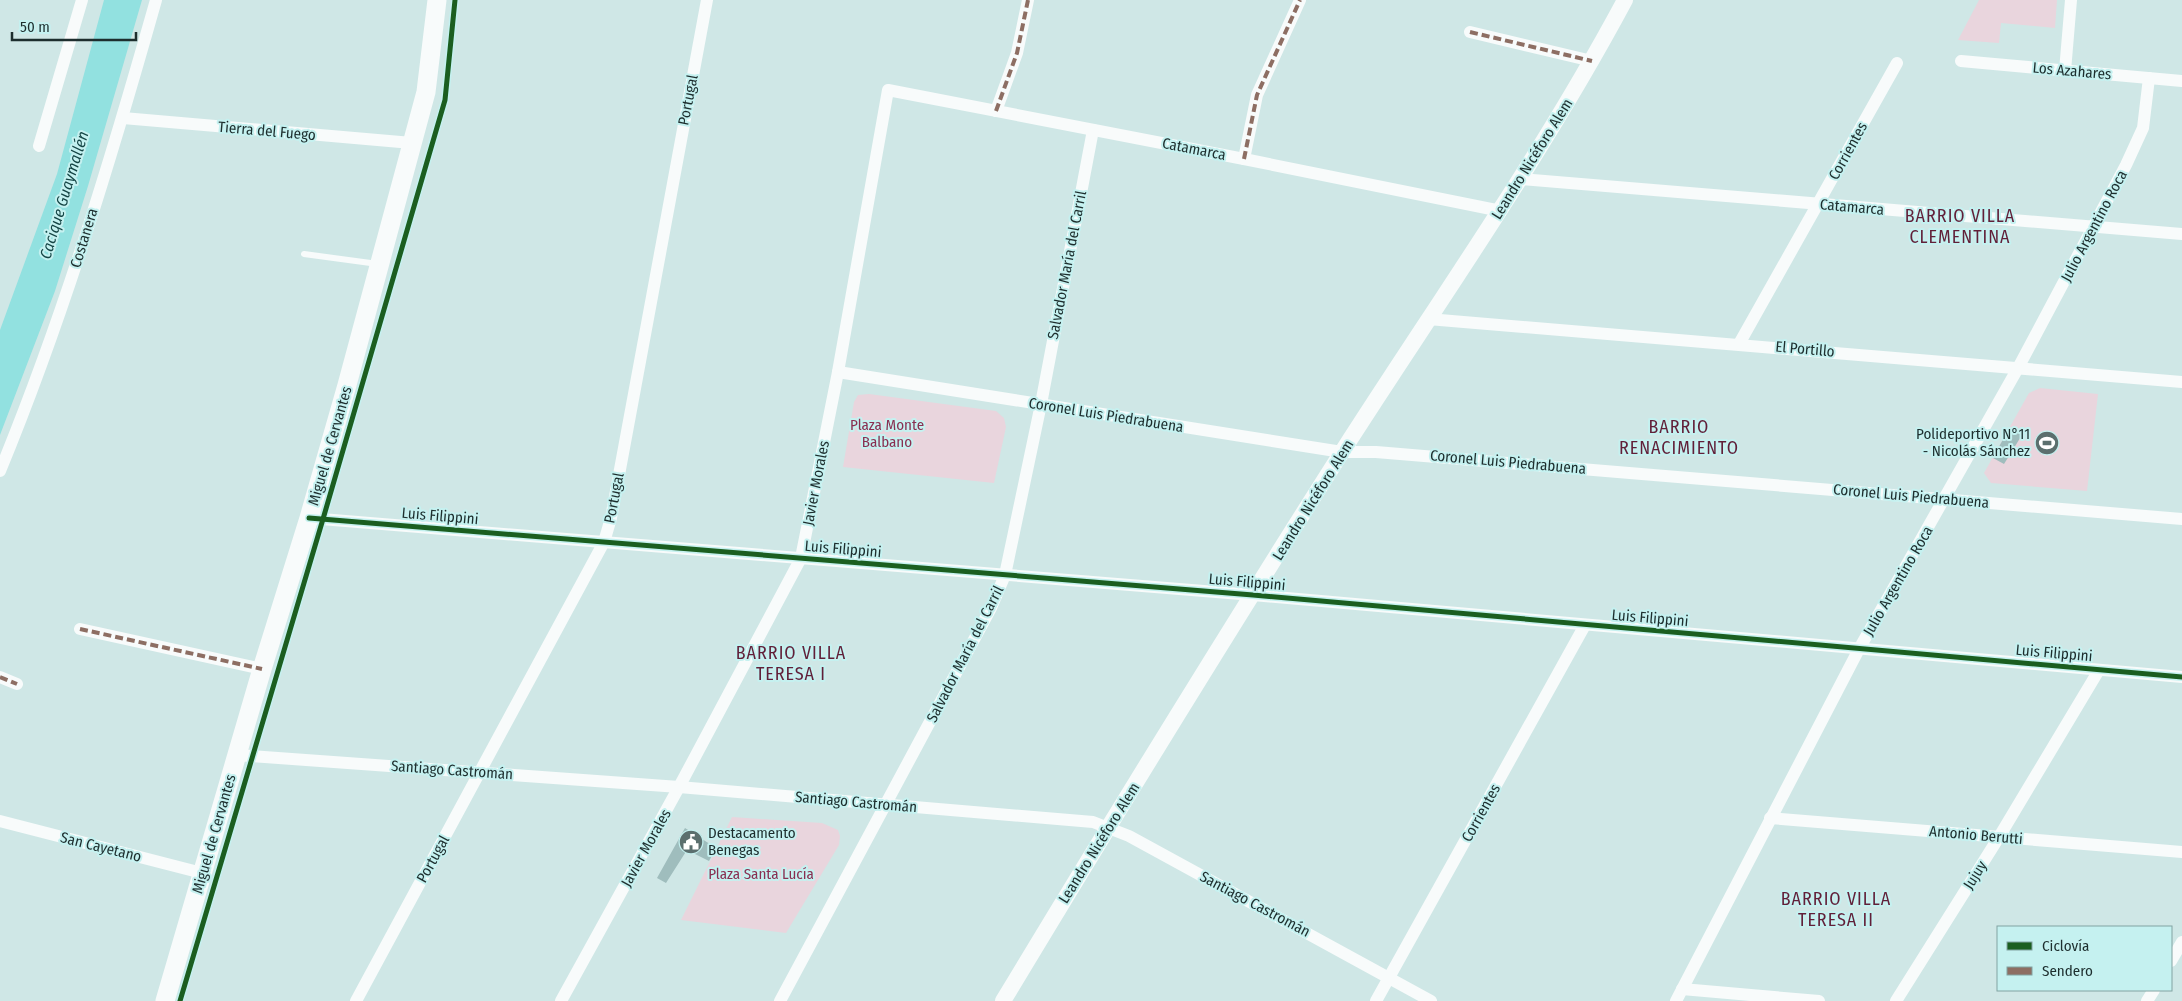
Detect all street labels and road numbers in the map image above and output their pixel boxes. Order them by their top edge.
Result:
street label: Los Azahares [2032,59,2112,83]
street label: Portugal [674,73,702,127]
street label: Leandro Nicéforo Alem [1488,95,1576,223]
street label: Tierra del Fuego [217,118,317,144]
street label: Corrientes [1825,119,1871,183]
street label: Catamarca [1161,134,1227,164]
street label: Julio Argentino Roca [2057,167,2131,285]
street label: Salvador María del Carril [1044,189,1090,341]
street label: Catamarca [1819,195,1885,219]
street label: Costanera [66,206,102,270]
street label: El Portillo [1775,337,1835,361]
street label: Miguel de Cervantes [304,384,356,508]
street label: Coronel Luis Piedrabuena [1027,394,1185,436]
street label: Leandro Nicéforo Alem [1269,436,1357,564]
street label: Javier Morales [799,439,833,527]
street label: Coronel Luis Piedrabuena [1429,446,1587,478]
street label: Portugal [600,471,628,525]
street label: Coronel Luis Piedrabuena [1832,480,1990,512]
street label: Luis Filippini [401,504,479,528]
street label: Julio Argentino Roca [1859,523,1937,639]
street label: Luis Filippini [804,537,882,561]
street label: Luis Filippini [1208,570,1286,594]
street label: Salvador María del Carril [923,583,1007,725]
street label: Luis Filippini [1611,606,1689,630]
street label: Luis Filippini [2015,641,2093,665]
street label: Santiago Castromán [390,757,514,783]
street label: Miguel de Cervantes [188,772,240,896]
street label: Leandro Nicéforo Alem [1055,779,1143,907]
street label: Corrientes [1458,781,1504,845]
street label: Santiago Castromán [794,788,918,816]
street label: Javier Morales [617,806,675,890]
street label: Antonio Berutti [1929,822,2023,848]
street label: San Cayetano [59,828,143,866]
street label: Portugal [413,832,453,886]
street label: Jujuy [1959,857,1991,893]
street label: Santiago Castromán [1197,867,1313,941]

